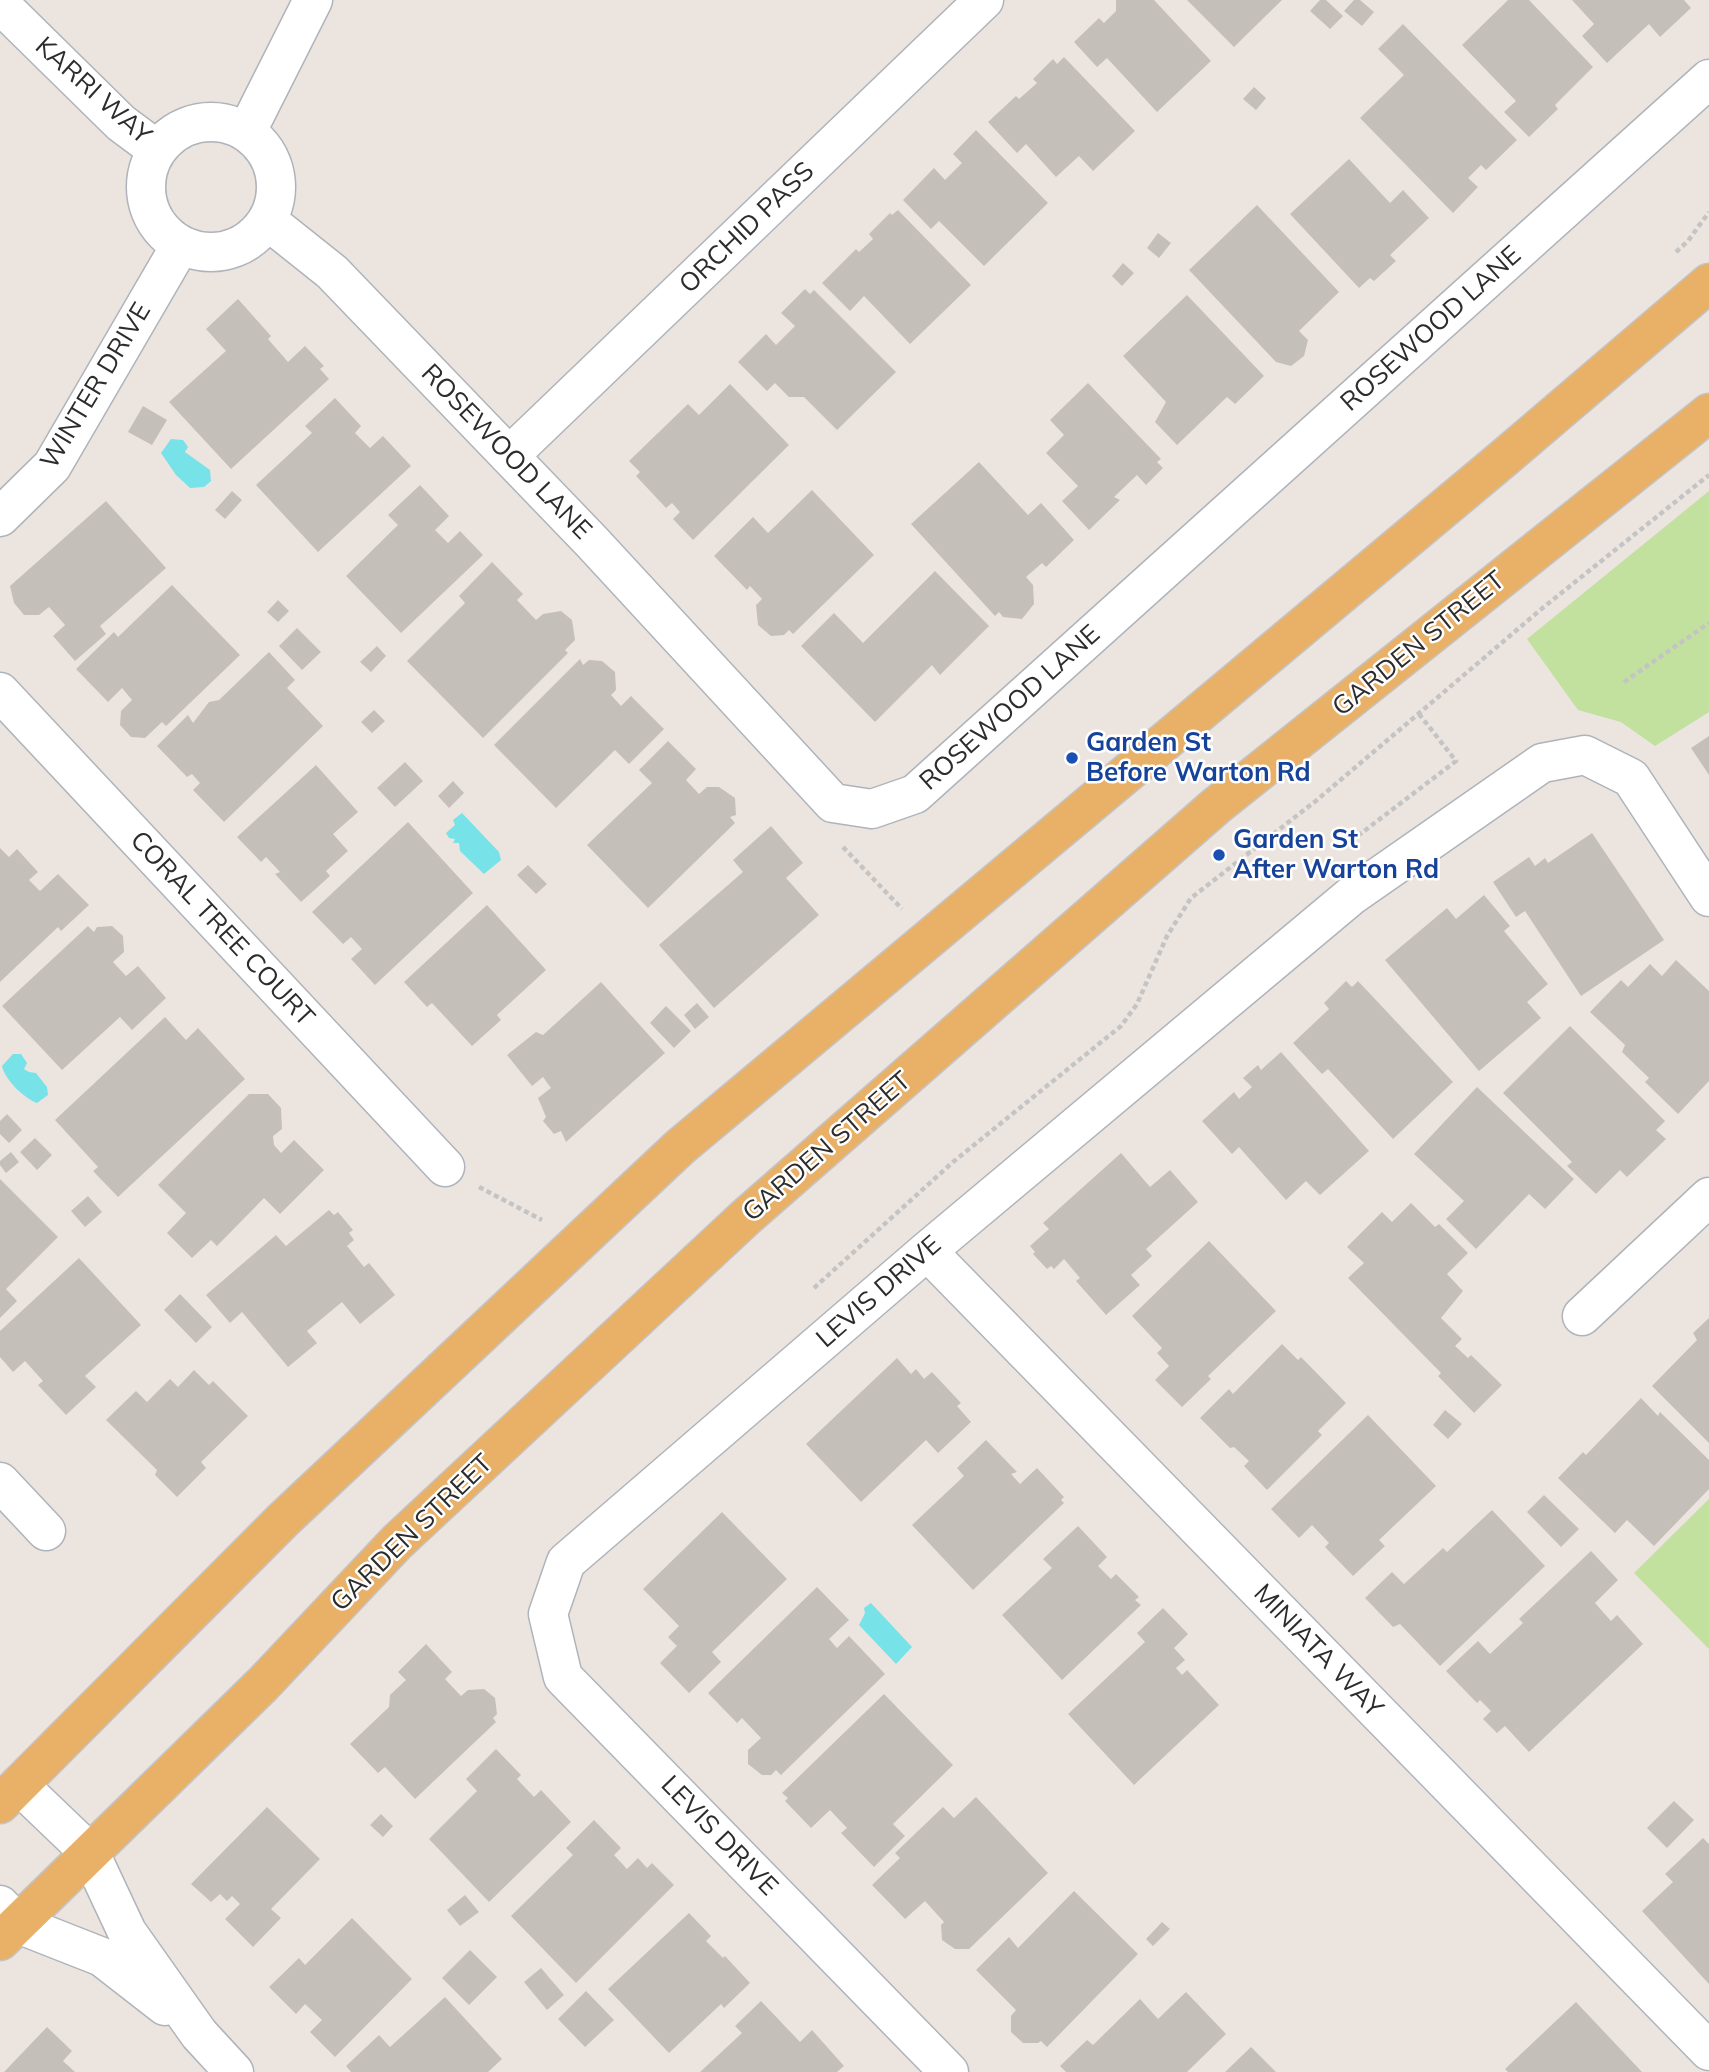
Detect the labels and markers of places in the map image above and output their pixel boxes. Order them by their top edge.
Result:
place label: Garden St Before Warton Rd [1086,727,1311,788]
marker: Garden St Before Warton Rd [1064,750,1080,766]
place label: Garden St After Warton Rd [1233,824,1439,886]
marker: Garden St After Warton Rd [1211,847,1227,863]

